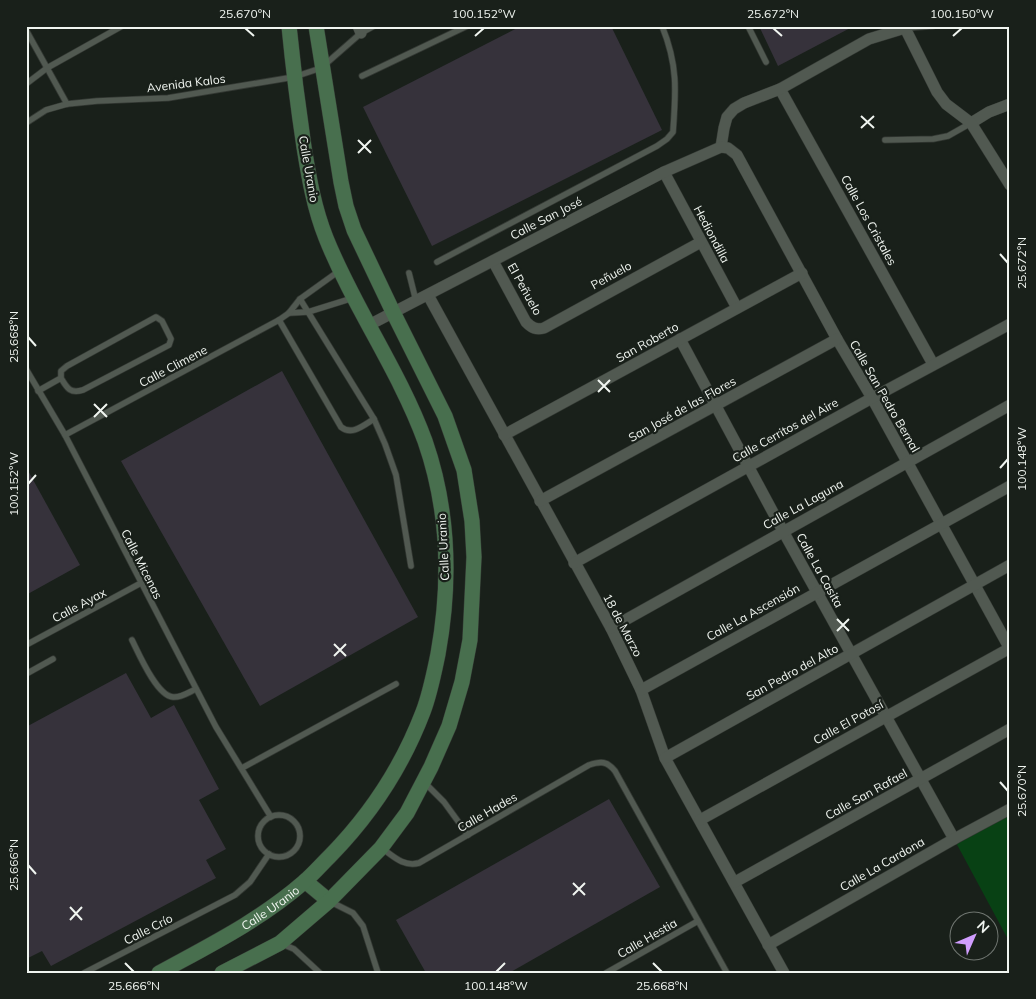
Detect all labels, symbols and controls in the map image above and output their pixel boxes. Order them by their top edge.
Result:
text: 25.670°N [219,6,271,21]
text: 100.152°W [452,6,516,21]
text: 25.672°N [747,6,799,21]
text: 100.150°W [930,6,994,21]
street label: Avenida Kalos [146,71,226,95]
street label: Calle Uranio [296,134,322,204]
street label: Calle Los Cristales [838,172,900,268]
street label: Calle San José [508,193,584,243]
street label: Hediondilla [691,203,733,265]
text: 25.672°N [1014,237,1029,289]
street label: Peñuelo [588,258,634,292]
street label: El Peñuelo [505,260,546,318]
text: 25.668°N [6,311,21,363]
street label: San Roberto [613,319,681,365]
street label: Calle San Pedro Bernal [847,337,923,455]
street label: Calle Climene [136,342,210,390]
street label: San José de las Flores [626,373,738,445]
street label: Calle Cerritos del Aire [729,395,841,465]
text: 100.148°W [1014,427,1029,491]
text: 100.152°W [6,452,21,516]
street label: Calle La Laguna [760,476,846,532]
street label: Calle Uranio [434,513,452,581]
street label: Calle Micenas [118,527,166,601]
street label: Calle La Casita [793,530,847,610]
street label: Calle La Ascensión [704,580,802,644]
street label: Calle Ayax [49,584,109,625]
street label: 18 de Marzo [600,591,646,659]
street label: San Pedro del Alto [743,640,841,703]
street label: Calle El Potosí [810,696,887,747]
street label: Calle San Rafael [822,765,910,823]
text: 25.670°N [1014,765,1029,817]
street label: Calle Hades [454,789,520,835]
street label: Calle La Cardona [837,834,927,894]
text: 25.666°N [6,839,21,891]
street label: Calle Uranio [238,882,302,933]
street label: Calle Crío [121,910,175,948]
north arrow [948,912,998,962]
street label: Calle Hestia [614,915,680,961]
text: N [973,917,993,937]
text: 25.666°N [108,978,160,993]
text: 100.148°W [464,978,528,993]
text: 25.668°N [636,978,688,993]

